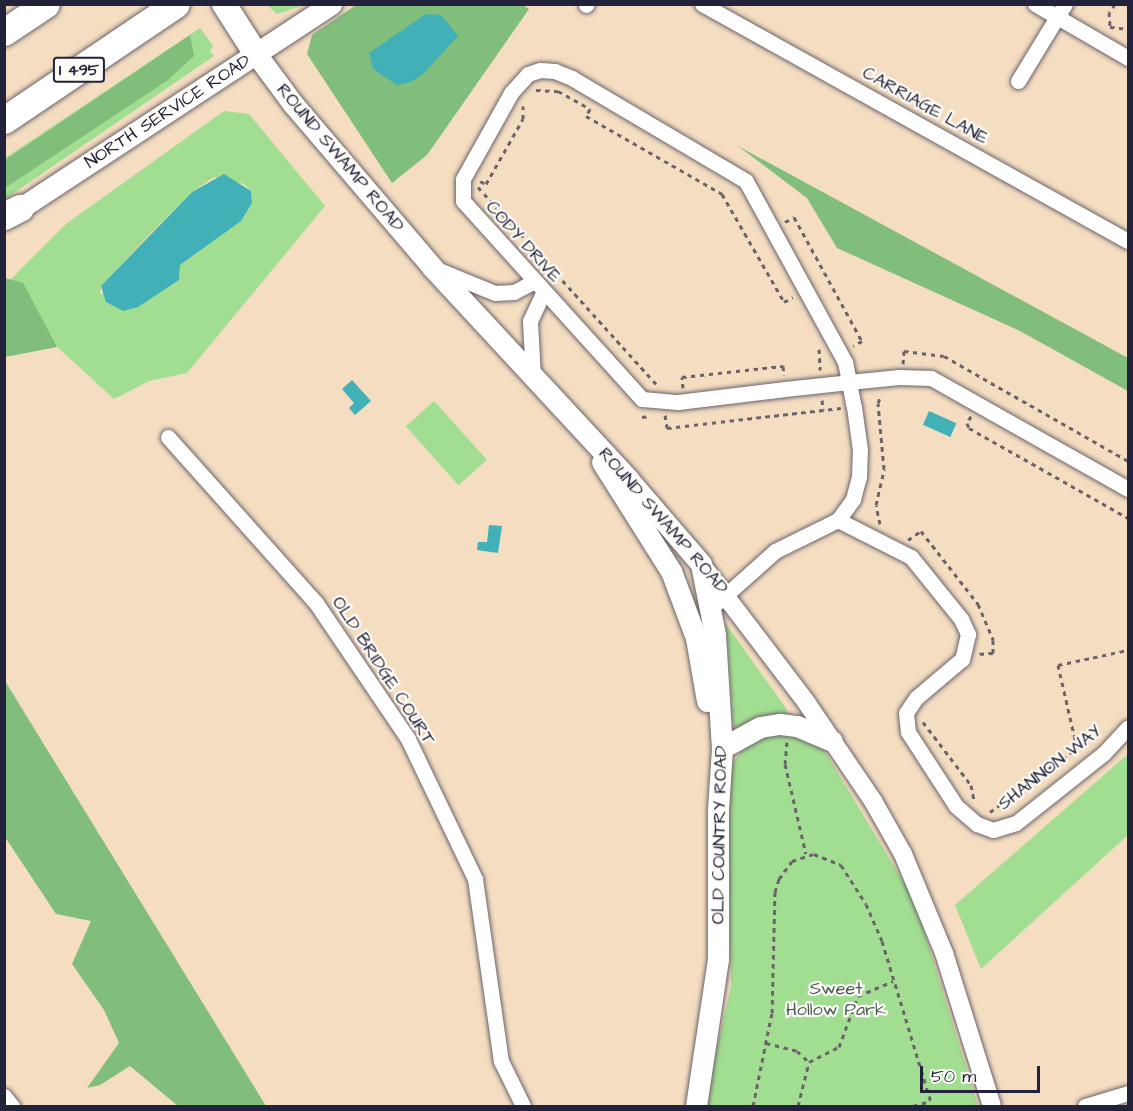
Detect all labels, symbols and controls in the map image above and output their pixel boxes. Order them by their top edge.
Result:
street label: NORTH SERVICE ROAD [81,50,255,174]
road number: I 495 [52,57,106,83]
street label: CARRIAGE LANE [858,63,992,149]
street label: ROUND SWAMP ROAD [272,79,408,237]
street label: CODY DRIVE [481,197,565,287]
street label: ROUND SWAMP ROAD [594,443,732,599]
street label: OLD BRIDGE COURT [327,593,439,749]
street label: SHANNON WAY [994,721,1106,815]
street label: OLD COUNTRY ROAD [708,746,732,924]
park label: Sweet Hollow Park [786,979,886,1022]
scale bar [923,1054,1043,1092]
text: 50 m [931,1064,976,1089]

